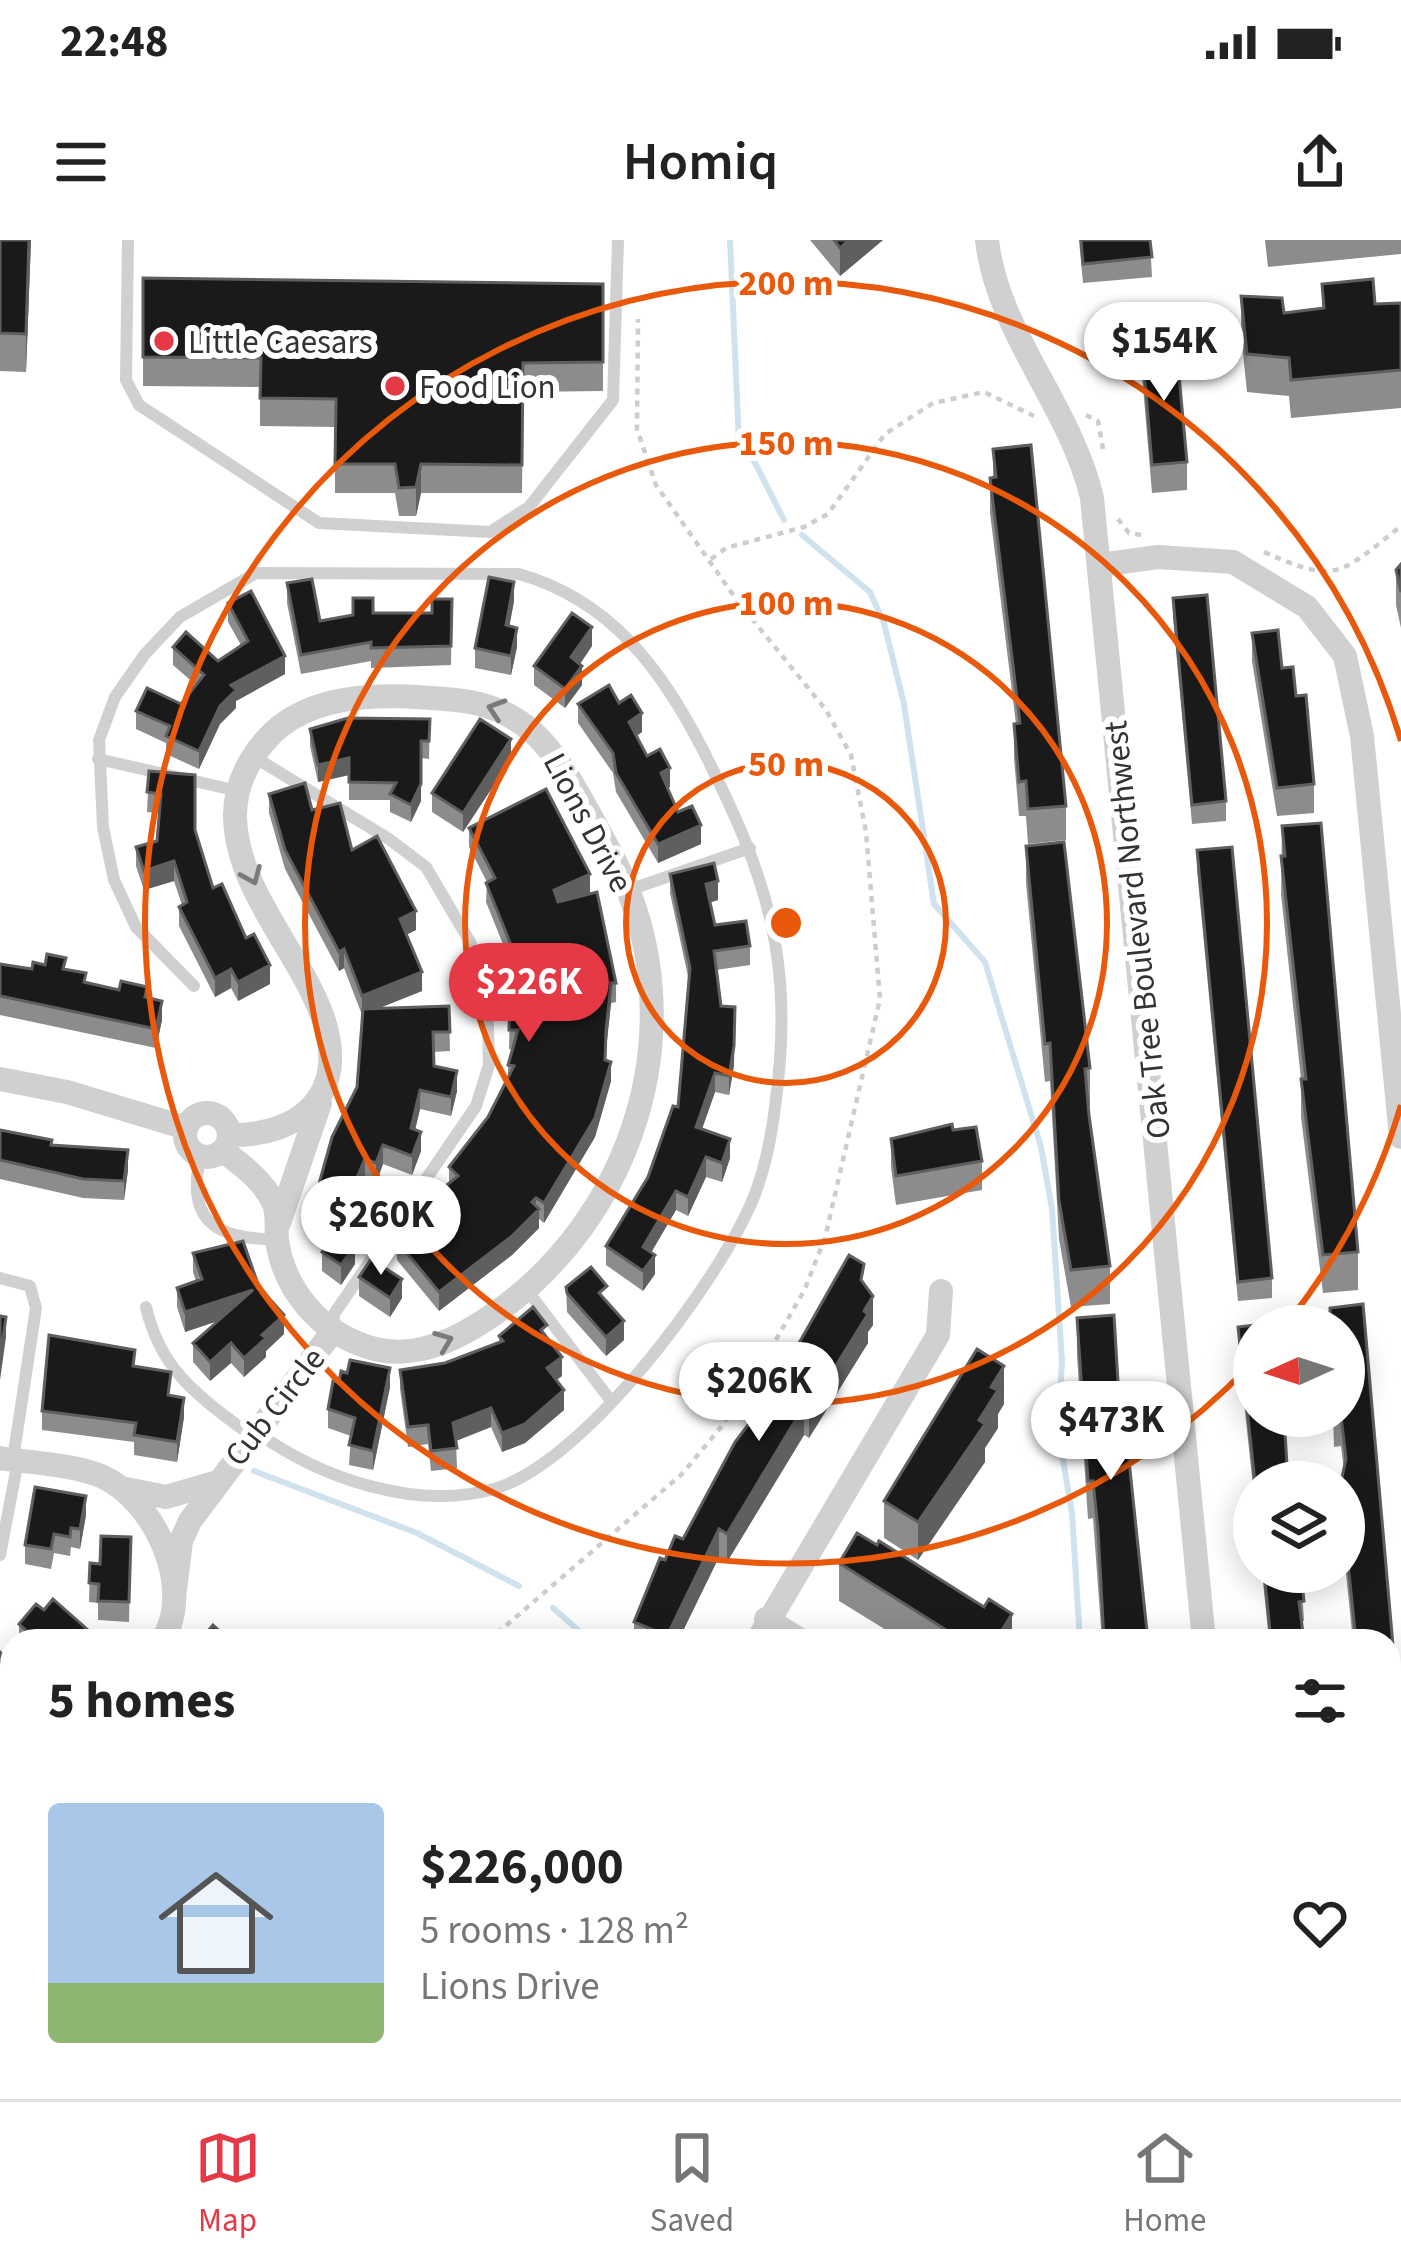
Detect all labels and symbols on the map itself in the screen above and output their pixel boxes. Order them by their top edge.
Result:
text: 200 m [738,258,834,309]
pin: $154K [1080,302,1248,404]
place label: Little Caesars [188,319,373,366]
marker: Little Caesars [151,328,177,354]
place label: Food Lion [419,364,556,411]
marker: Food Lion [382,373,408,399]
text: 150 m [738,418,834,469]
text: 100 m [738,578,834,629]
one-way arrow [486,699,507,724]
street label: Oak Tree Boulevard Northwest [1092,719,1183,1141]
text: 50 m [748,739,824,790]
street label: Lions Drive [531,745,644,901]
one-way arrow [237,863,261,885]
centre of rings [765,902,807,944]
pin: $226K [445,943,613,1045]
pin: $260K [297,1176,465,1278]
north arrow [1233,1305,1365,1437]
one-way arrow [433,1331,454,1355]
street label: Cub Circle [214,1338,337,1476]
pin: $206K [675,1342,843,1444]
pin: $473K [1027,1381,1195,1483]

